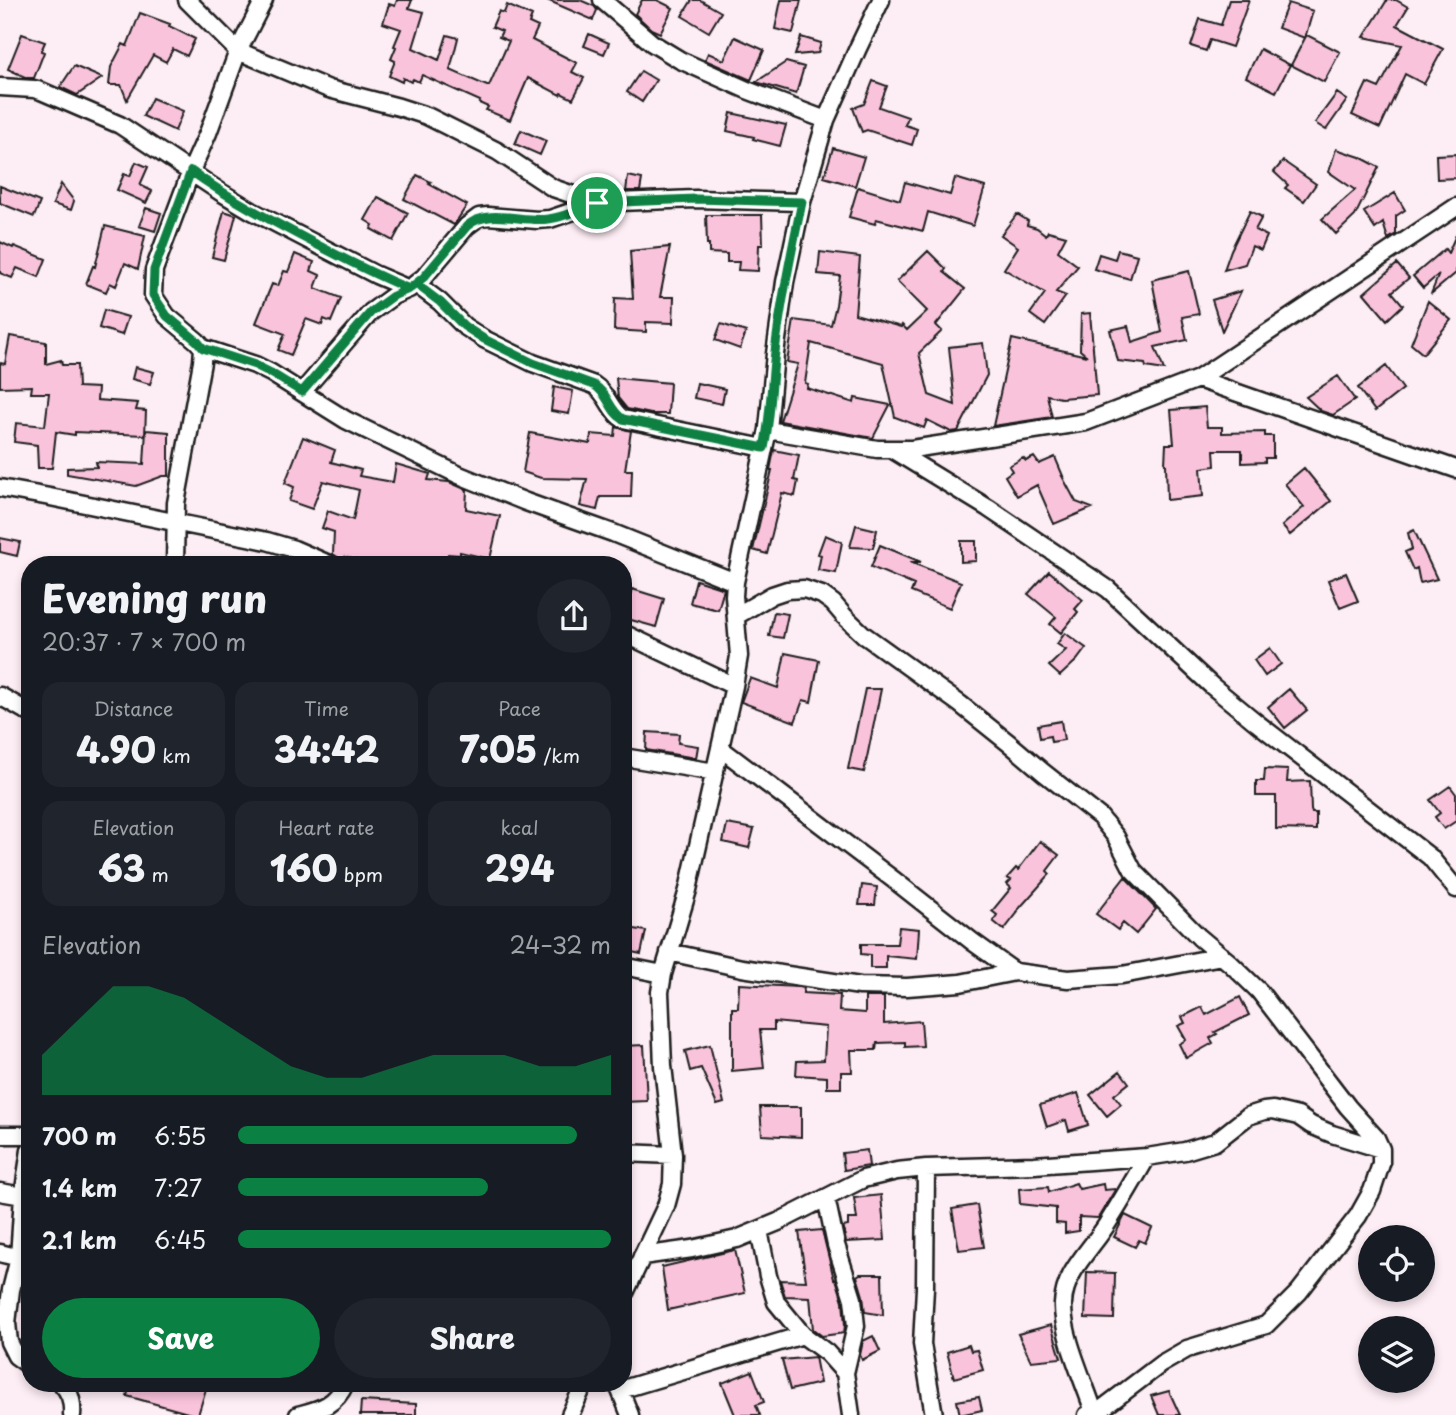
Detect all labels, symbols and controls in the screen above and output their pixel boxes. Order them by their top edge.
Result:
pin [567,173,627,233]
icon: arrive [578,184,616,222]
text: Evening run [42,569,267,626]
button: share [537,579,611,653]
text: 20:37 · 7 × 700 m [42,624,246,659]
text: Distance [94,694,173,722]
text: Time [304,694,349,722]
text: Pace [498,694,541,722]
text: 4.90 [76,722,156,775]
text: 34:42 [274,722,379,775]
text: 7:05 [459,722,537,775]
text: km [156,741,191,769]
text: /km [537,741,580,769]
text: Elevation [93,813,174,841]
text: Heart rate [279,813,374,841]
text: kcal [501,813,538,841]
text: 63 [98,841,145,894]
text: 160 [270,841,338,894]
text: 294 [485,841,554,894]
text: m [145,860,169,888]
text: bpm [338,860,383,888]
text: Elevation [42,927,141,962]
text: 24–32 m [510,927,611,962]
text: 700 m [42,1118,117,1153]
text: 6:55 [154,1118,206,1153]
text: 1.4 km [42,1170,117,1205]
text: 7:27 [154,1170,202,1205]
text: 2.1 km [42,1222,117,1257]
text: 6:45 [154,1222,206,1257]
map controls [1358,1225,1435,1393]
button: locate [1358,1225,1435,1302]
button: Save [42,1298,320,1378]
button: Share [334,1298,611,1378]
button: layers [1358,1316,1435,1393]

